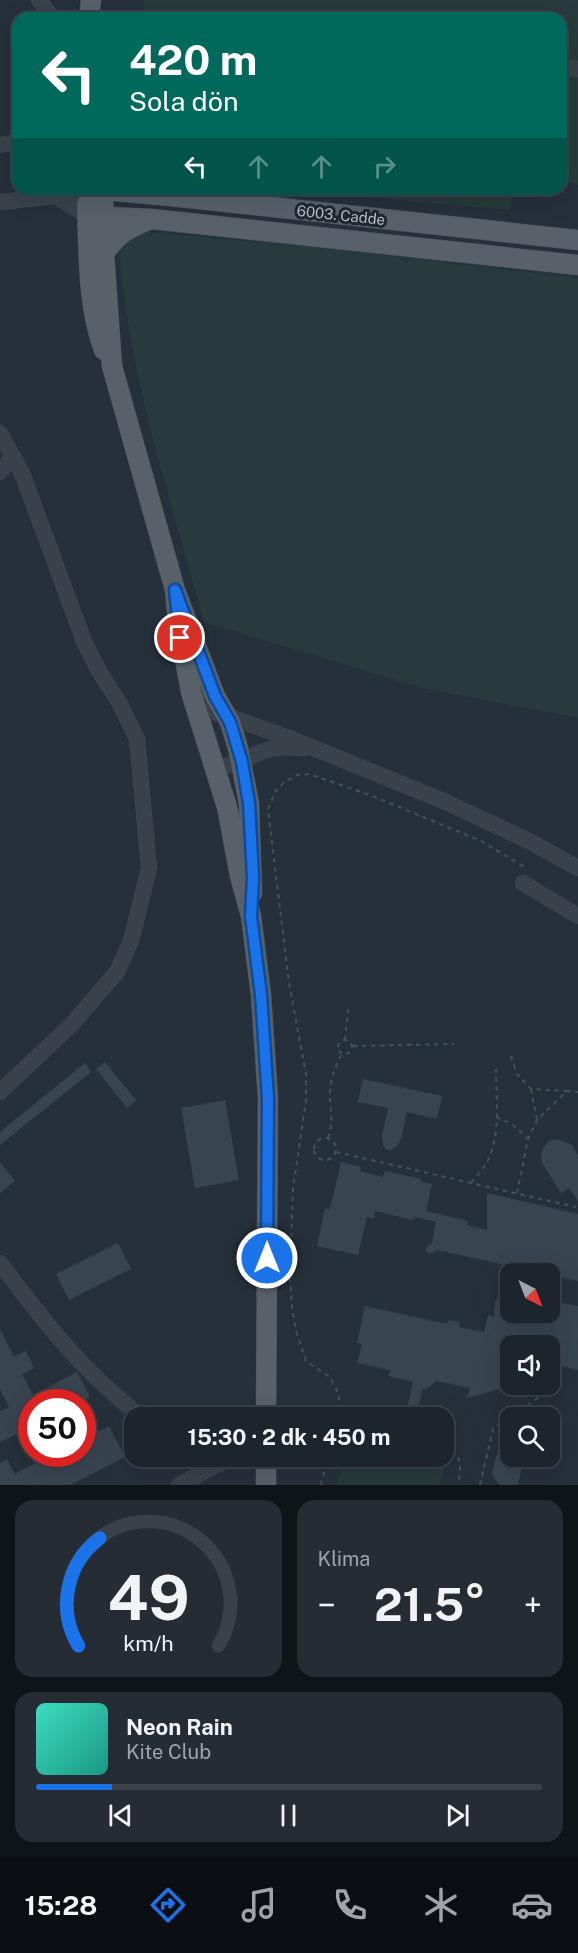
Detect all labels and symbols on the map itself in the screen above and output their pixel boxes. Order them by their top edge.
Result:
street label: 6003. Cadde [296,202,386,228]
pin [154,612,205,663]
position arrow [235,1226,299,1290]
north arrow [500,1263,560,1323]
speed limit sign: 50 [18,1389,96,1467]

